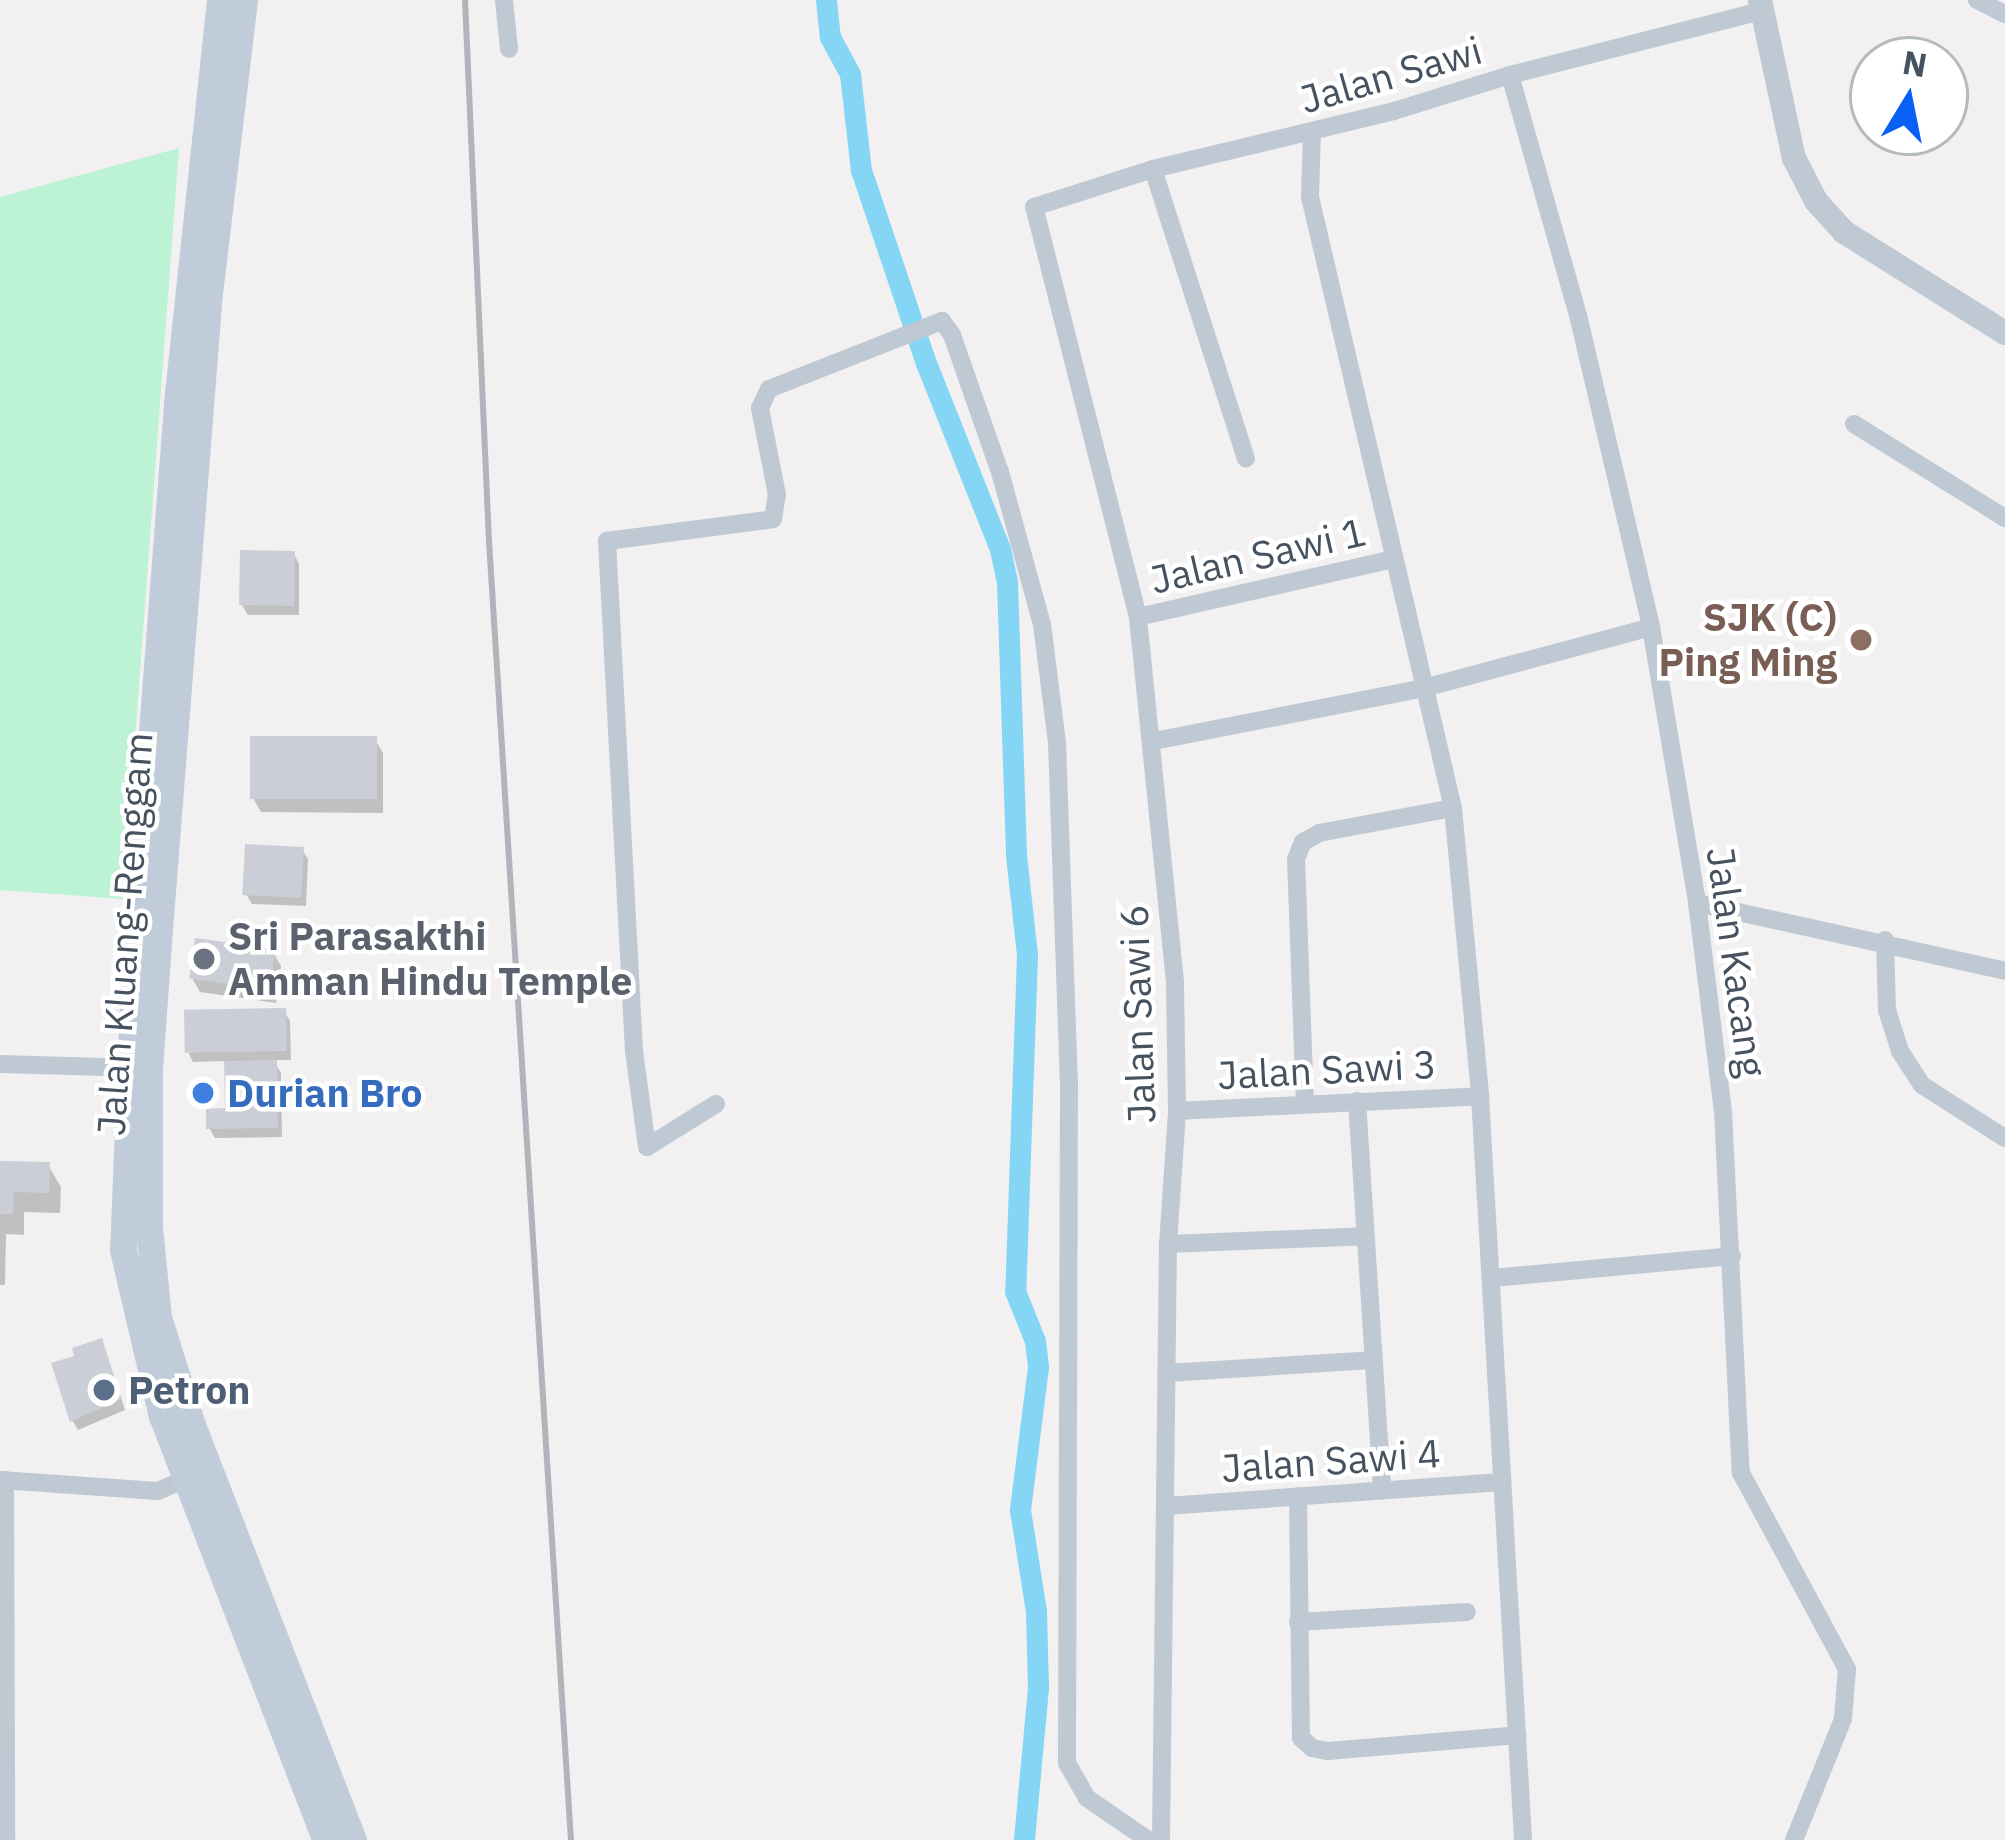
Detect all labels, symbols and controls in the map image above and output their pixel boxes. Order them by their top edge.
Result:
street label: Jalan Sawi [1295,27,1487,123]
north arrow [1849,36,1969,156]
text: N [1899,40,1930,86]
street label: Jalan Sawi 1 [1146,509,1370,603]
place label: SJK (C) Ping Ming [1658,595,1837,686]
marker: SJK (C) Ping Ming [1848,627,1874,653]
street label: Jalan Kluang-Renggam [88,731,162,1137]
street label: Jalan Kacang [1697,844,1775,1080]
street label: Jalan Sawi 6 [1111,904,1165,1124]
place label: Sri Parasakthi Amman Hindu Temple [228,914,632,1005]
marker: Sri Parasakthi Amman Hindu Temple [191,946,217,972]
street label: Jalan Sawi 3 [1216,1041,1438,1099]
place label: Durian Bro [227,1070,423,1116]
marker: Durian Bro [190,1080,216,1106]
place label: Petron [128,1367,250,1413]
marker: Petron [91,1377,117,1403]
street label: Jalan Sawi 4 [1220,1430,1442,1492]

